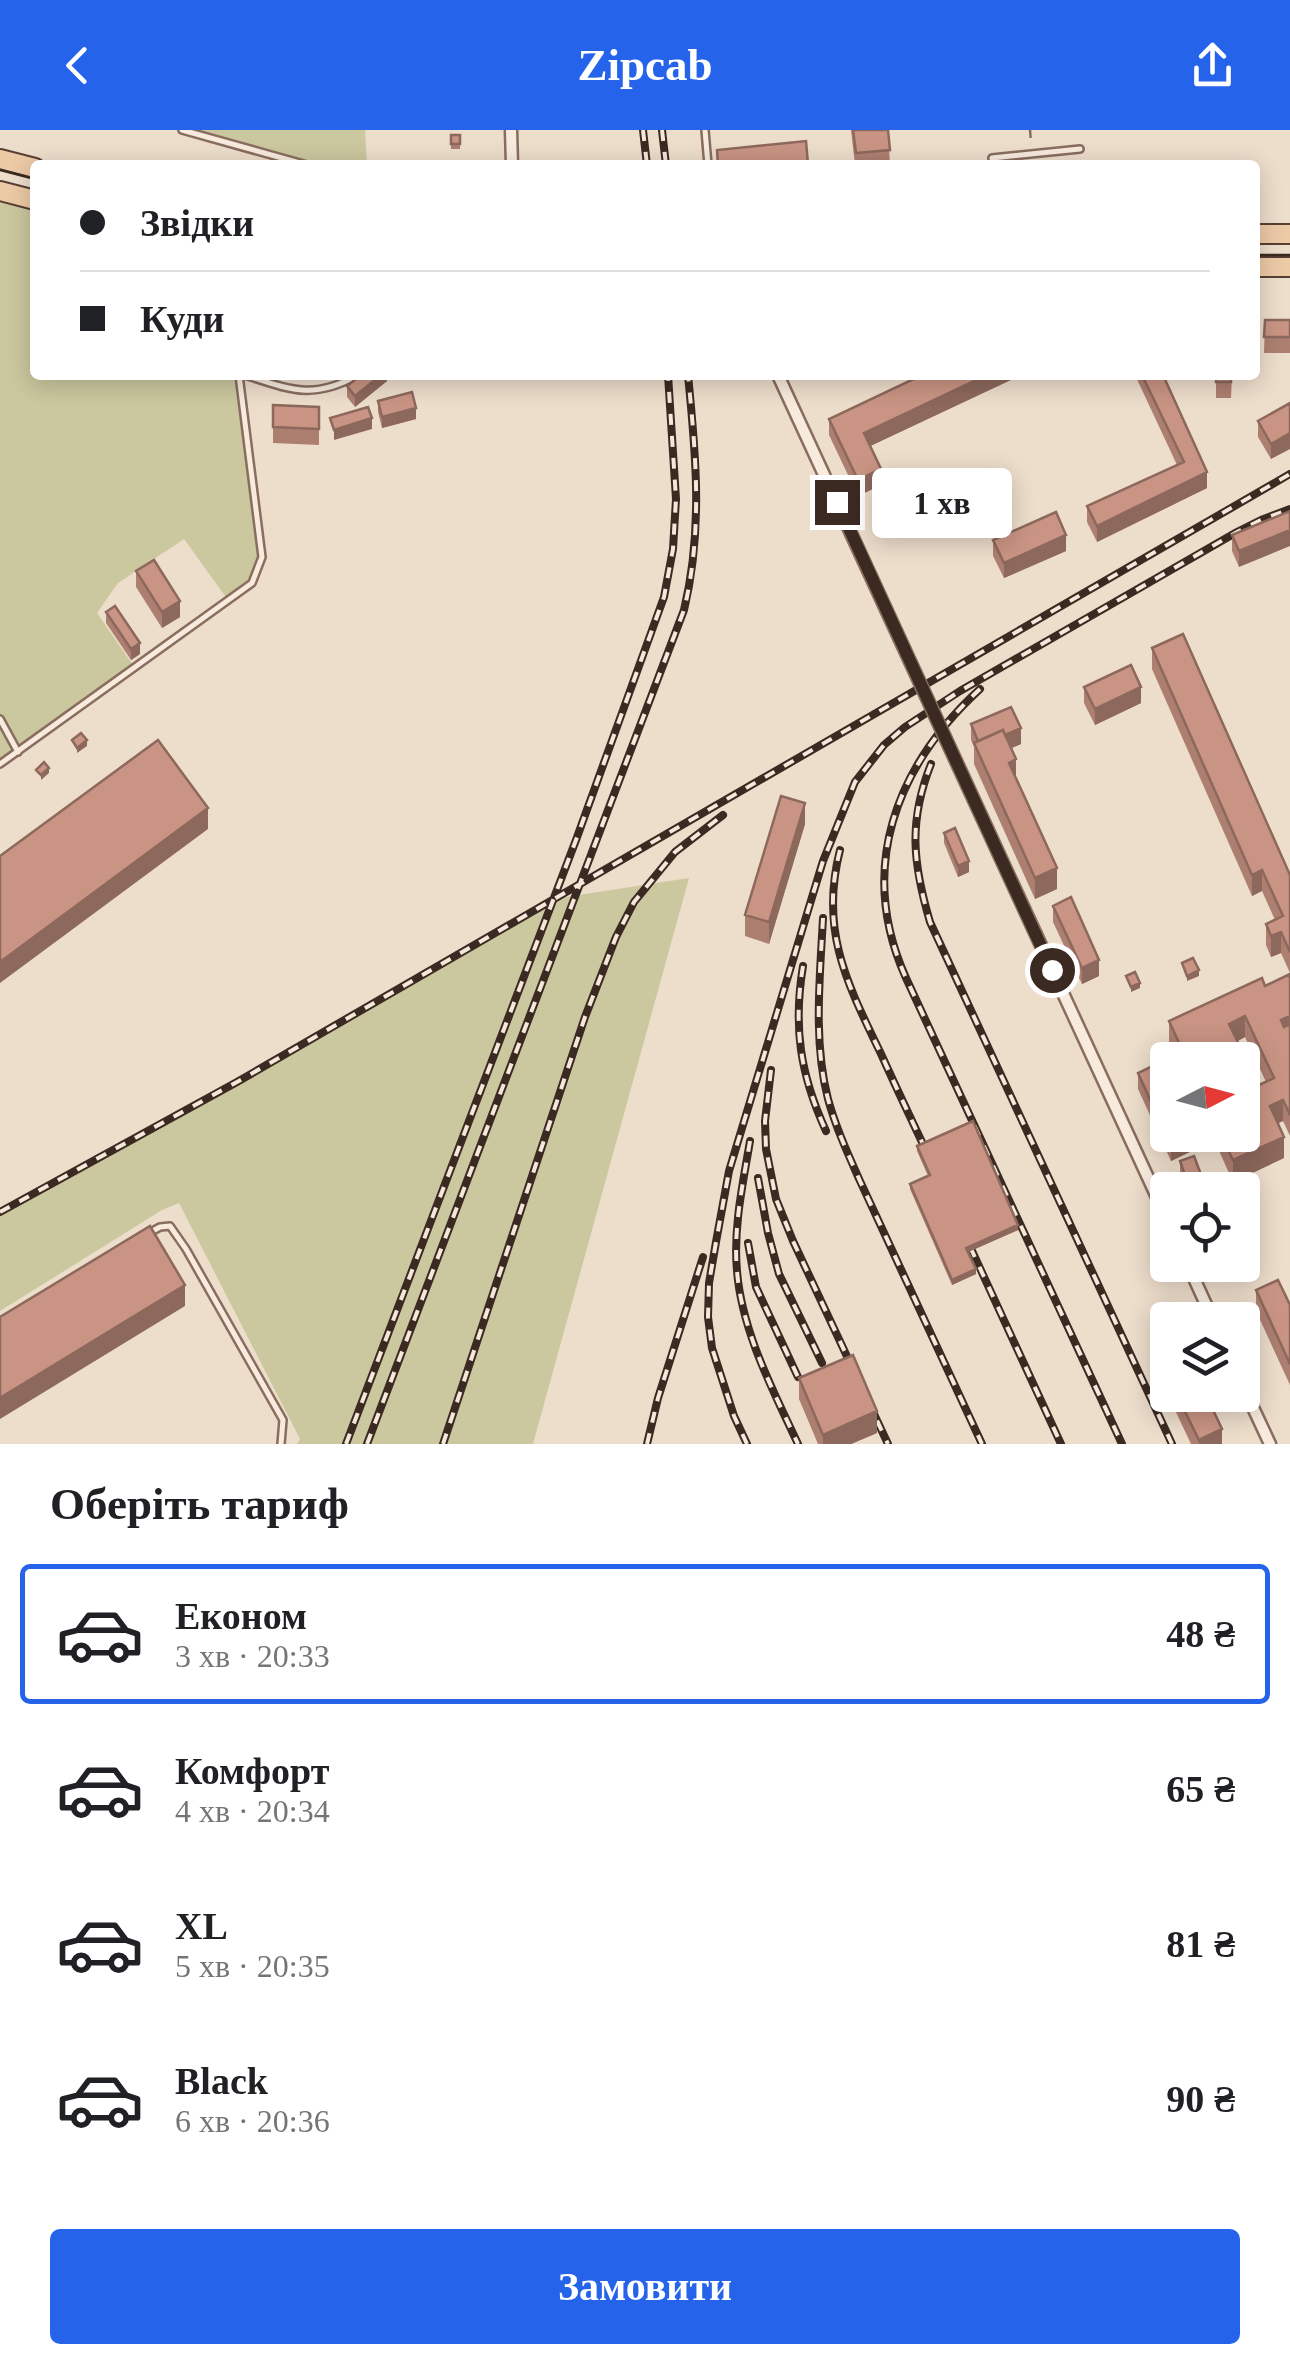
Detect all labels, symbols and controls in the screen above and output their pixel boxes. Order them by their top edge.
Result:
icon: back [50,38,105,93]
icon: share [1185,38,1240,93]
text: Zipcab [577,40,713,90]
text: Звідки [140,202,254,244]
text: Куди [140,298,224,340]
callout: 1 хв [872,467,1012,537]
route end [815,480,860,525]
text: 1 хв [913,485,971,521]
route start [1030,948,1075,993]
north arrow [1150,1042,1260,1152]
map controls [1150,1042,1260,1412]
button: locate [1150,1172,1260,1282]
button: layers [1150,1302,1260,1412]
text: Оберіть тариф [50,1479,349,1529]
icon: car [55,1589,145,1679]
text: Економ [175,1595,307,1637]
text: 48 ₴ [1166,1613,1235,1655]
text: 3 хв · 20:33 [175,1638,330,1674]
icon: car [55,1744,145,1834]
text: Комфорт [175,1750,329,1792]
text: 65 ₴ [1166,1768,1235,1810]
text: 4 хв · 20:34 [175,1793,330,1829]
icon: car [55,1899,145,1989]
text: XL [175,1905,228,1947]
text: 81 ₴ [1166,1923,1235,1965]
text: 5 хв · 20:35 [175,1948,330,1984]
icon: car [55,2054,145,2144]
text: Black [175,2060,268,2102]
text: 90 ₴ [1166,2078,1235,2120]
text: 6 хв · 20:36 [175,2103,330,2139]
button: Замовити [50,2229,1240,2344]

